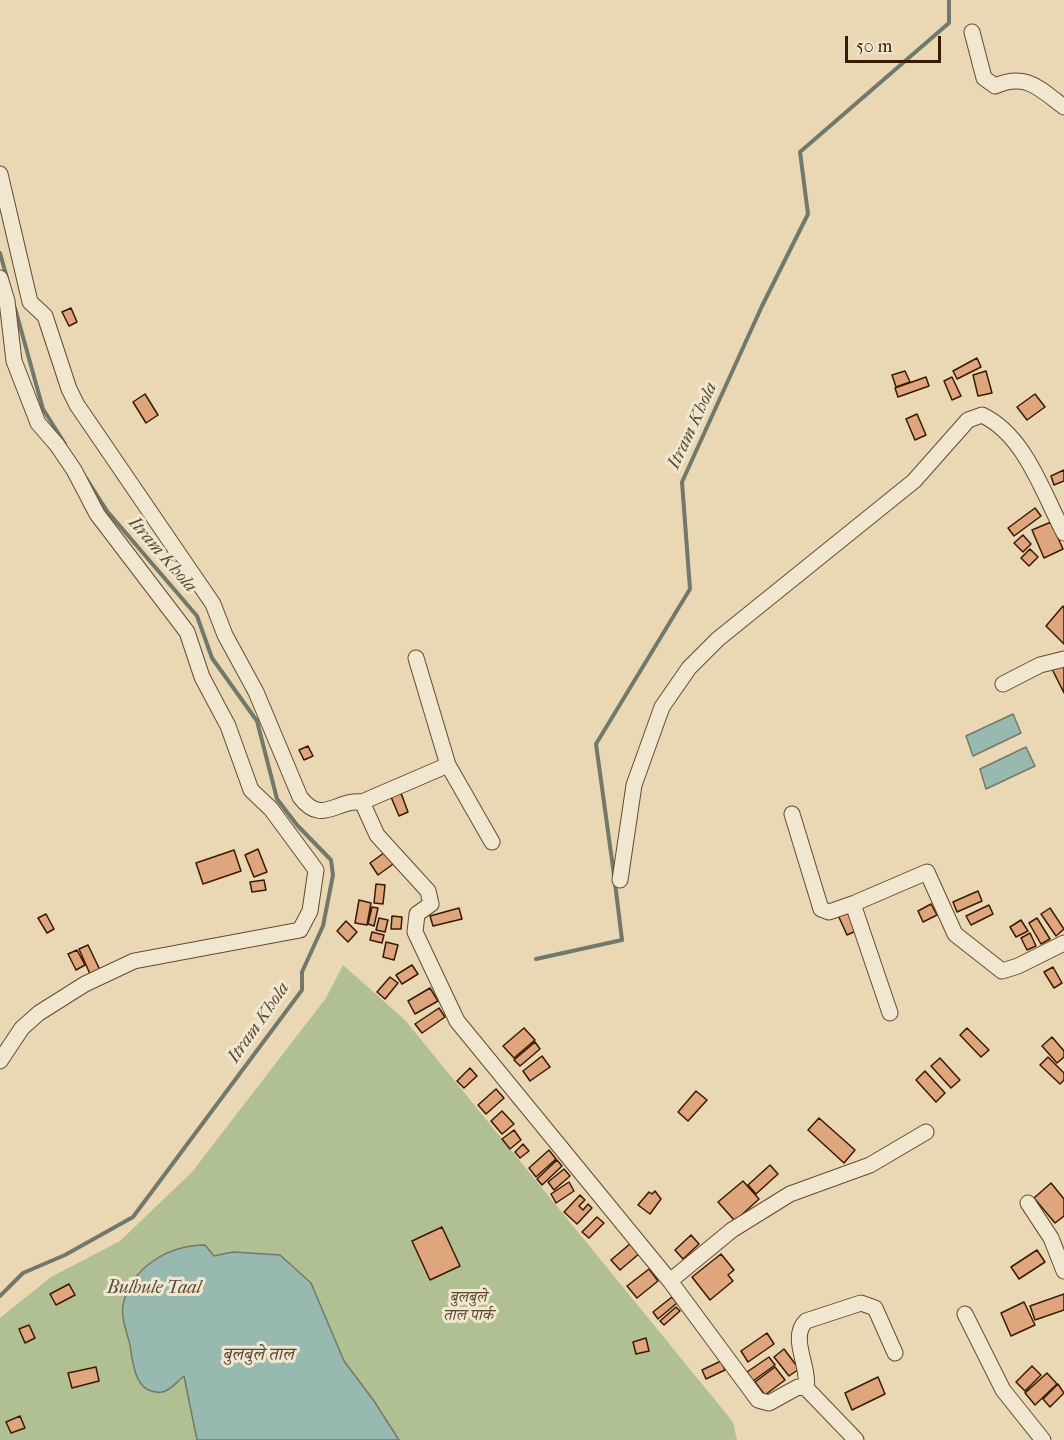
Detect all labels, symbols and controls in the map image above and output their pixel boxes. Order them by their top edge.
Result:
scale bar [848,24,944,62]
text: 50 m [856,36,892,57]
water label: Itram Khola [664,379,722,473]
water label: Itram Khola [123,513,201,597]
water label: Itram Khola [223,979,295,1067]
water label: Bulbule Taal [107,1278,201,1300]
park label: बुलबुले ताल पार्क [443,1288,493,1326]
water label: बुलबुले ताल [222,1345,294,1367]

